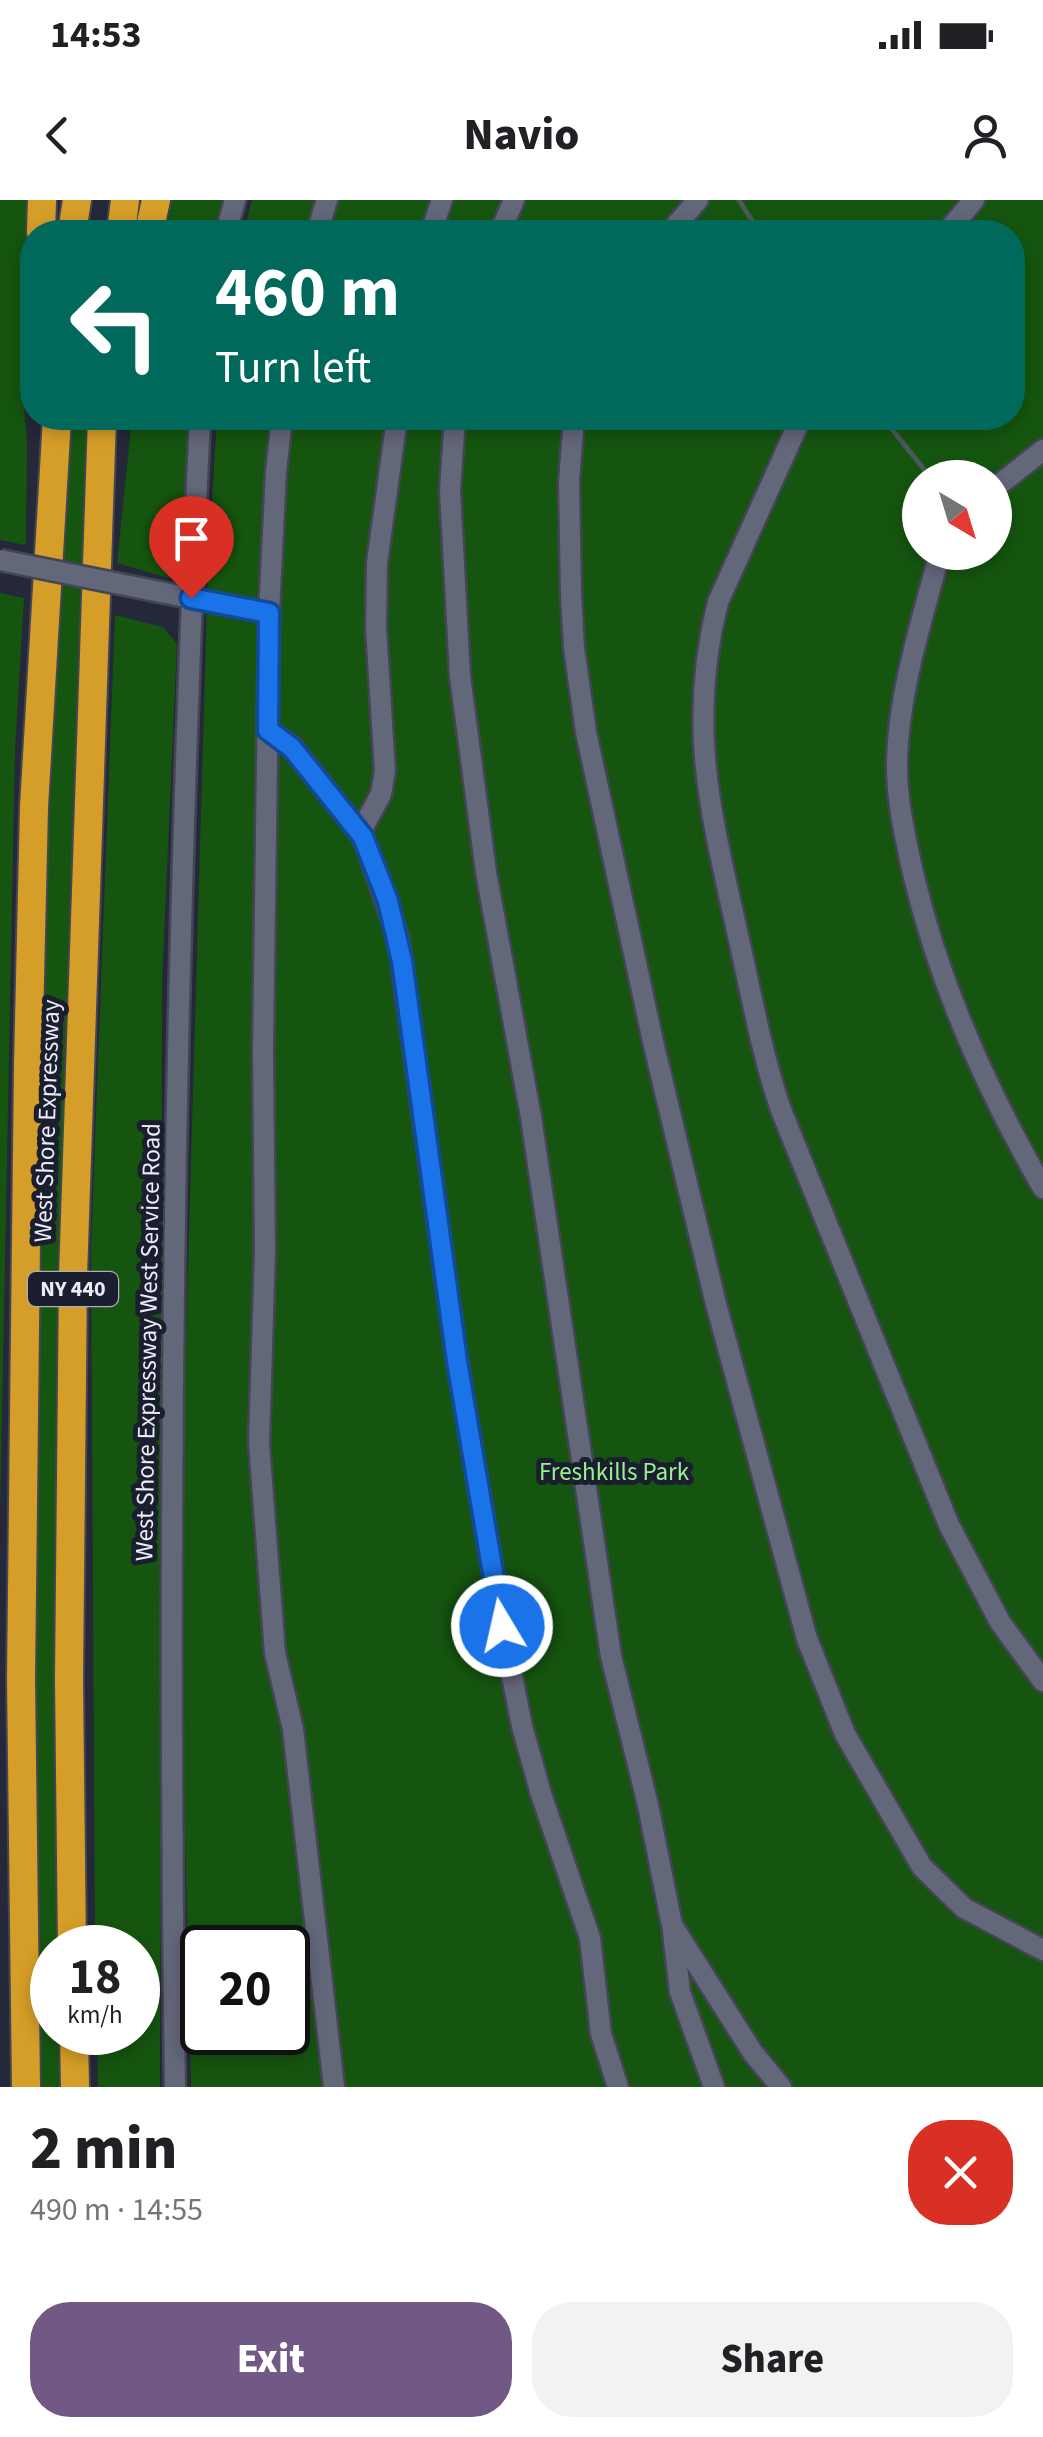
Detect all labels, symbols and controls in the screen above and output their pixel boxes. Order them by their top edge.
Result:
text: 14:53 [50,8,142,62]
text: Navio [464,103,579,167]
icon: back [30,108,85,163]
icon: person [958,108,1013,163]
text: 460 m [215,243,400,343]
icon: left [50,260,180,390]
text: Turn left [215,336,371,400]
north arrow [902,460,1012,570]
map controls [902,460,1012,570]
pin [149,496,234,599]
icon: arrive [164,511,219,566]
street label: West Shore Expressway [25,999,69,1243]
street label: West Shore Expressway West Service Road [126,1123,170,1561]
road number: NY 440 [28,1272,118,1306]
park label: Freshkills Park [539,1454,690,1490]
position arrow [450,1574,554,1678]
speed limit sign: 20 [180,1925,310,2055]
text: 18 [69,1942,121,2013]
text: km/h [67,1997,123,2033]
text: 2 min [30,2107,177,2192]
button: close [908,2120,1013,2225]
text: 490 m · 14:55 [30,2187,203,2233]
button: Exit [30,2302,512,2417]
button: Share [532,2302,1013,2417]

